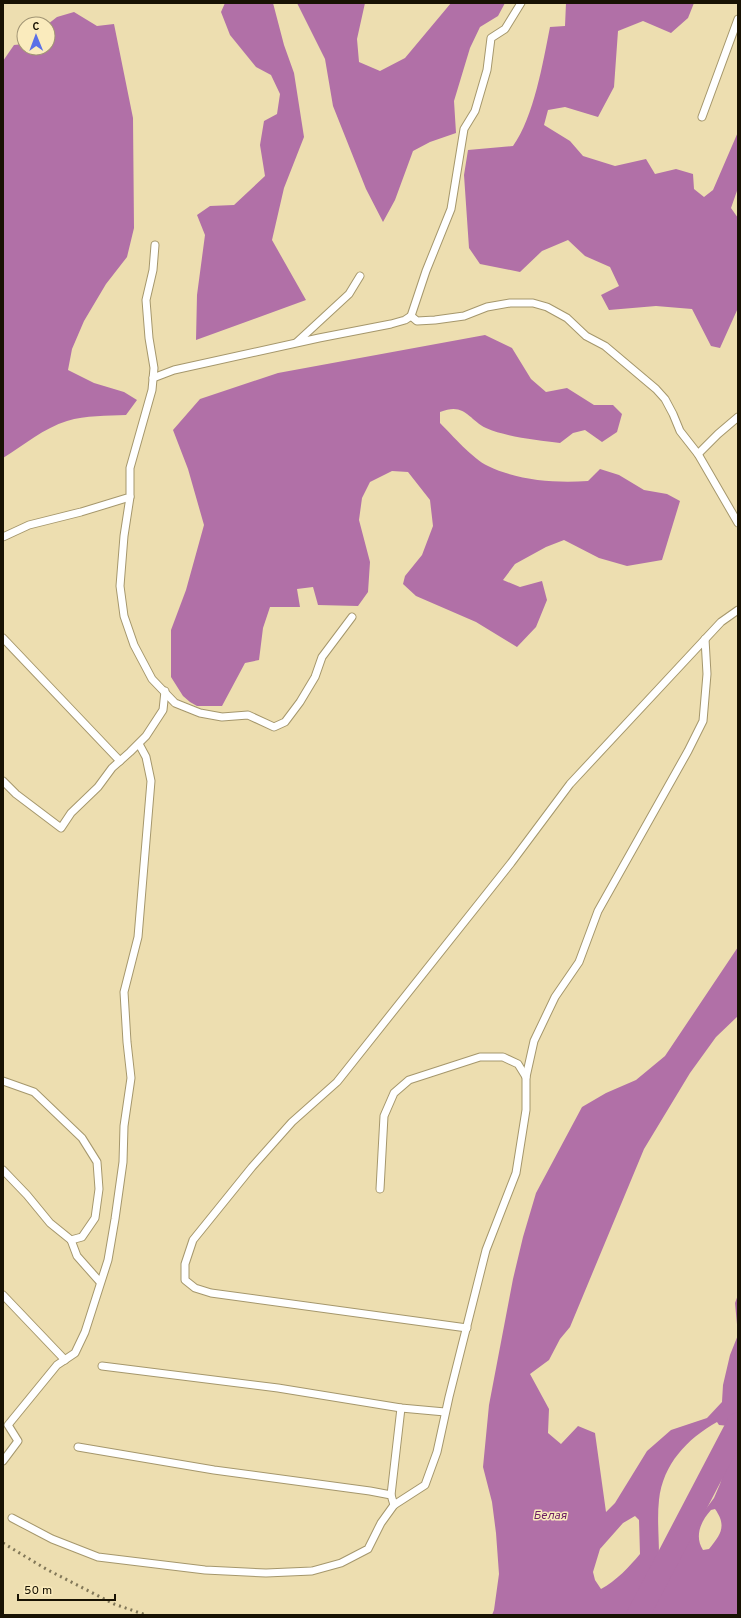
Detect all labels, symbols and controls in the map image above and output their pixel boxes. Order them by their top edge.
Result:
north arrow [16,16,56,56]
text: С [32,20,39,34]
water label: Белая [533,1508,567,1524]
scale bar [18,1576,115,1602]
text: 50 m [24,1583,52,1599]

